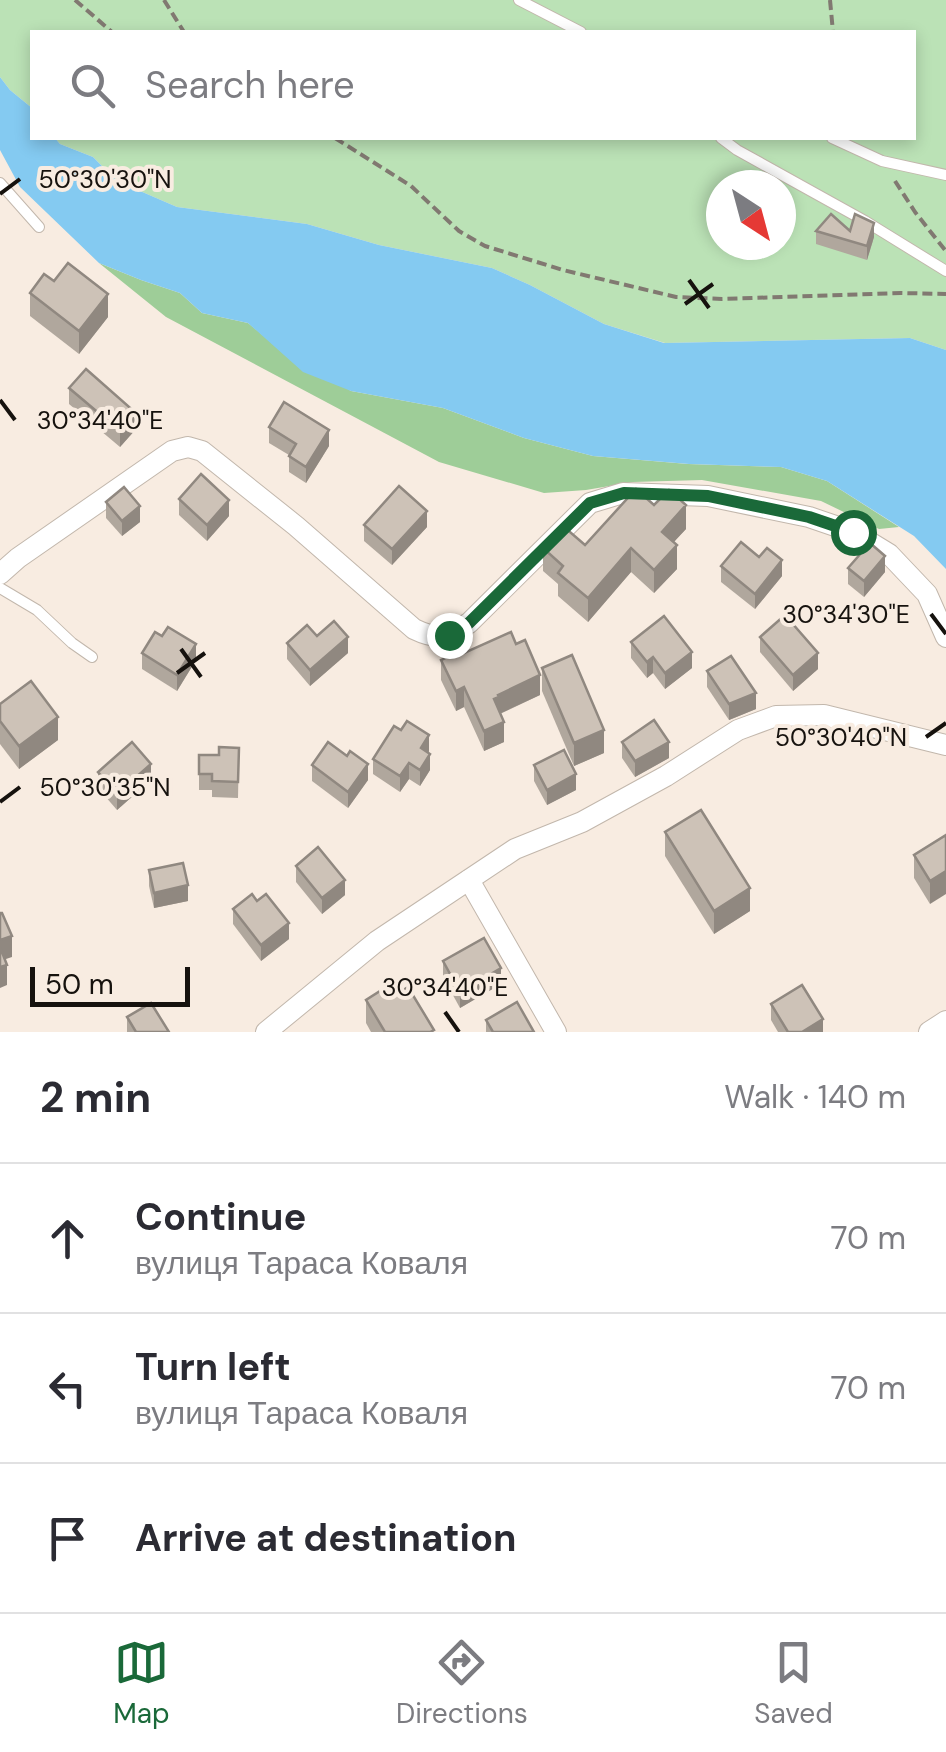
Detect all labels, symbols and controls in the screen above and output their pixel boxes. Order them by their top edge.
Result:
search box [30,30,916,140]
icon: search [65,58,120,113]
text: Search here [145,60,355,110]
text: 50°30'30"N [38,163,172,196]
north arrow [706,170,796,260]
text: 30°34'40"E [37,404,163,437]
route start [831,510,877,556]
text: 30°34'30"E [782,598,910,631]
route end [427,613,473,659]
text: 50°30'40"N [775,721,907,754]
text: 50°30'35"N [40,771,170,804]
scale bar [30,962,190,1006]
text: 50 m [45,966,114,1003]
text: 30°34'40"E [382,971,508,1004]
text: 2 min [40,1070,151,1125]
text: Walk · 140 m [724,1076,906,1118]
text: Continue [135,1192,306,1242]
icon: ahead [40,1211,95,1266]
text: 70 m [830,1217,906,1259]
text: вулиця Тараса Коваля [135,1242,468,1284]
text: Turn left [135,1342,291,1392]
icon: left [40,1361,95,1416]
text: 70 m [830,1367,906,1409]
text: вулиця Тараса Коваля [135,1392,468,1434]
icon: arrive [40,1511,95,1566]
text: Arrive at destination [135,1513,517,1563]
tab: Map [113,1635,170,1732]
tab: Directions [396,1635,528,1732]
tab: Saved [754,1635,833,1732]

